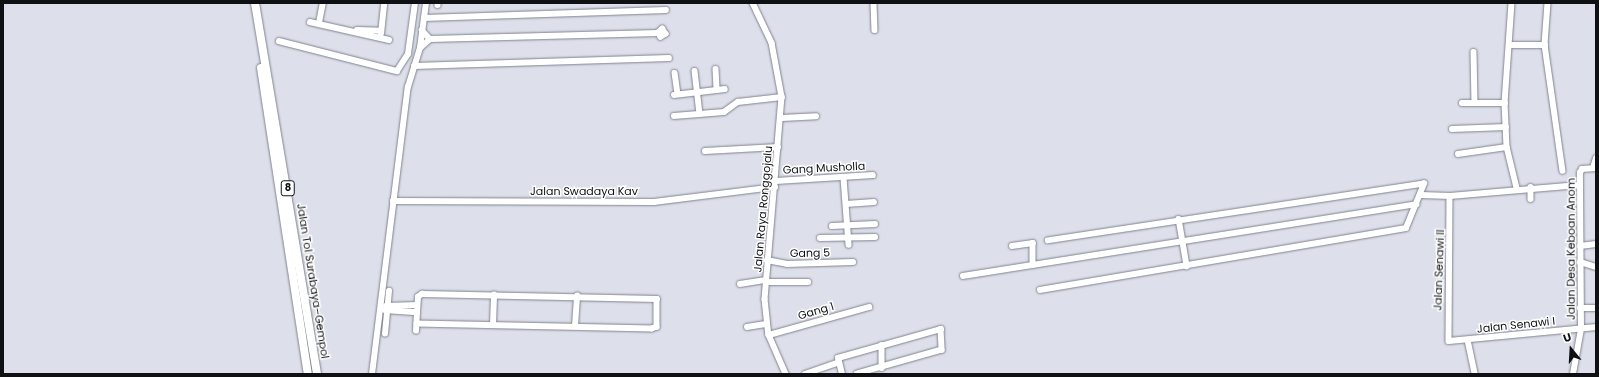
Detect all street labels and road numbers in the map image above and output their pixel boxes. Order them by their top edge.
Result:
street label: Jalan Raya Ronggojalu [751,145,775,273]
street label: Gang Musholla [782,159,866,177]
street label: Jalan Desa Keboan Anom [1564,178,1578,320]
road number: 8 [280,180,296,196]
street label: Jalan Swadaya Kav [530,184,638,198]
street label: Jalan Tol Surabaya–Gempol [294,202,332,360]
street label: Jalan Senawi II [1431,229,1447,311]
street label: Gang 5 [790,246,830,260]
street label: Gang 1 [796,300,836,322]
street label: Jalan Senawi I [1476,314,1556,336]

